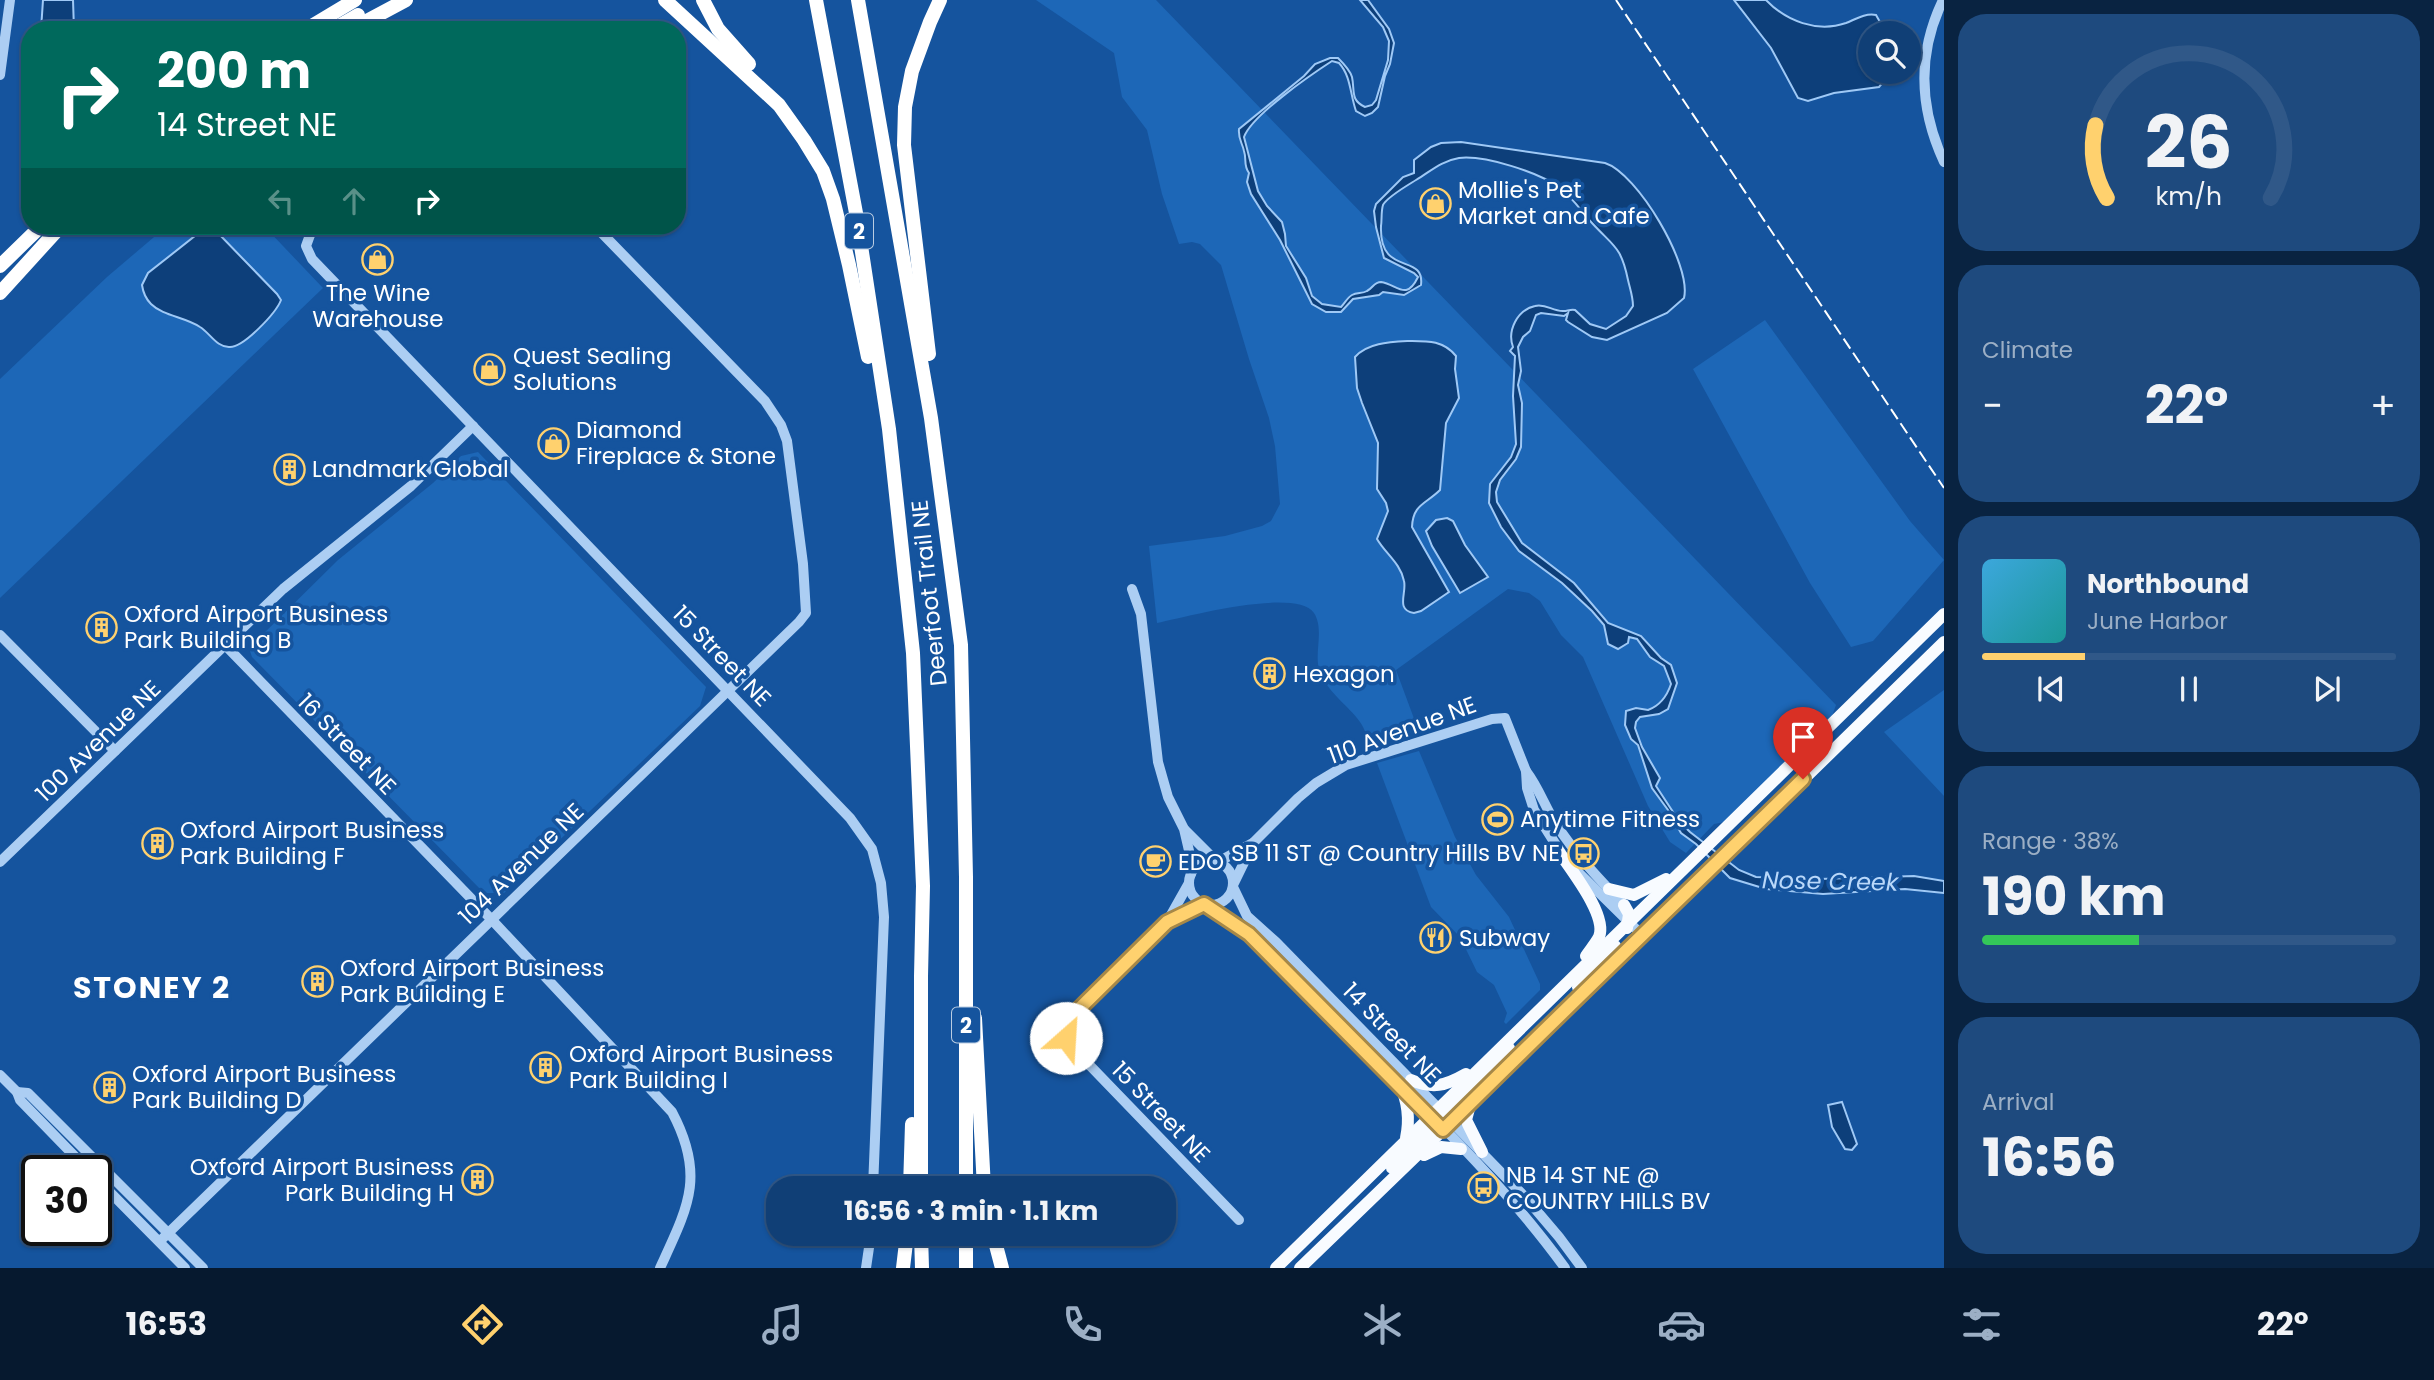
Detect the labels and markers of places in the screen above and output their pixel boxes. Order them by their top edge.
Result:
place label: Mollie's Pet Market and Cafe [1458,174,1650,232]
shop icon: Mollie's Pet Market and Cafe [1418,186,1452,220]
shop icon: The Wine Warehouse [361,242,395,276]
place label: The Wine Warehouse [312,277,444,335]
place label: Quest Sealing Solutions [513,340,672,398]
shop icon: Quest Sealing Solutions [473,352,507,386]
place label: Diamond Fireplace & Stone [576,414,776,472]
shop icon: Diamond Fireplace & Stone [536,426,570,460]
building icon: Landmark Global [272,452,306,486]
place label: Landmark Global [312,453,509,485]
place label: Oxford Airport Business Park Building B [124,598,388,656]
building icon: Oxford Airport Business Park Building B [84,610,118,644]
building icon: Hexagon [1253,657,1287,691]
place label: Hexagon [1293,658,1395,690]
pin [1773,707,1833,779]
sports icon: Anytime Fitness [1480,802,1514,836]
place label: Anytime Fitness [1520,803,1700,835]
place label: Oxford Airport Business Park Building F [180,814,444,872]
building icon: Oxford Airport Business Park Building F [140,826,174,860]
bus stop icon: SB 11 ST @ Country Hills BV NE [1566,836,1600,870]
place label: SB 11 ST @ Country Hills BV NE [1231,837,1560,869]
cafe icon: EDO [1138,845,1172,879]
place label: EDO [1178,846,1224,878]
restaurant icon: Subway [1419,921,1453,955]
place label: Subway [1459,922,1550,954]
place label: Oxford Airport Business Park Building E [340,952,604,1010]
building icon: Oxford Airport Business Park Building E [300,964,334,998]
place label: Oxford Airport Business Park Building I [569,1038,833,1096]
building icon: Oxford Airport Business Park Building I [529,1050,563,1084]
place label: Oxford Airport Business Park Building D [132,1058,396,1116]
building icon: Oxford Airport Business Park Building D [92,1070,126,1104]
place label: Oxford Airport Business Park Building H [190,1151,454,1209]
place label: NB 14 ST NE @ COUNTRY HILLS BV [1506,1159,1711,1217]
building icon: Oxford Airport Business Park Building H [460,1163,494,1197]
bus stop icon: NB 14 ST NE @ COUNTRY HILLS BV [1466,1171,1500,1205]

